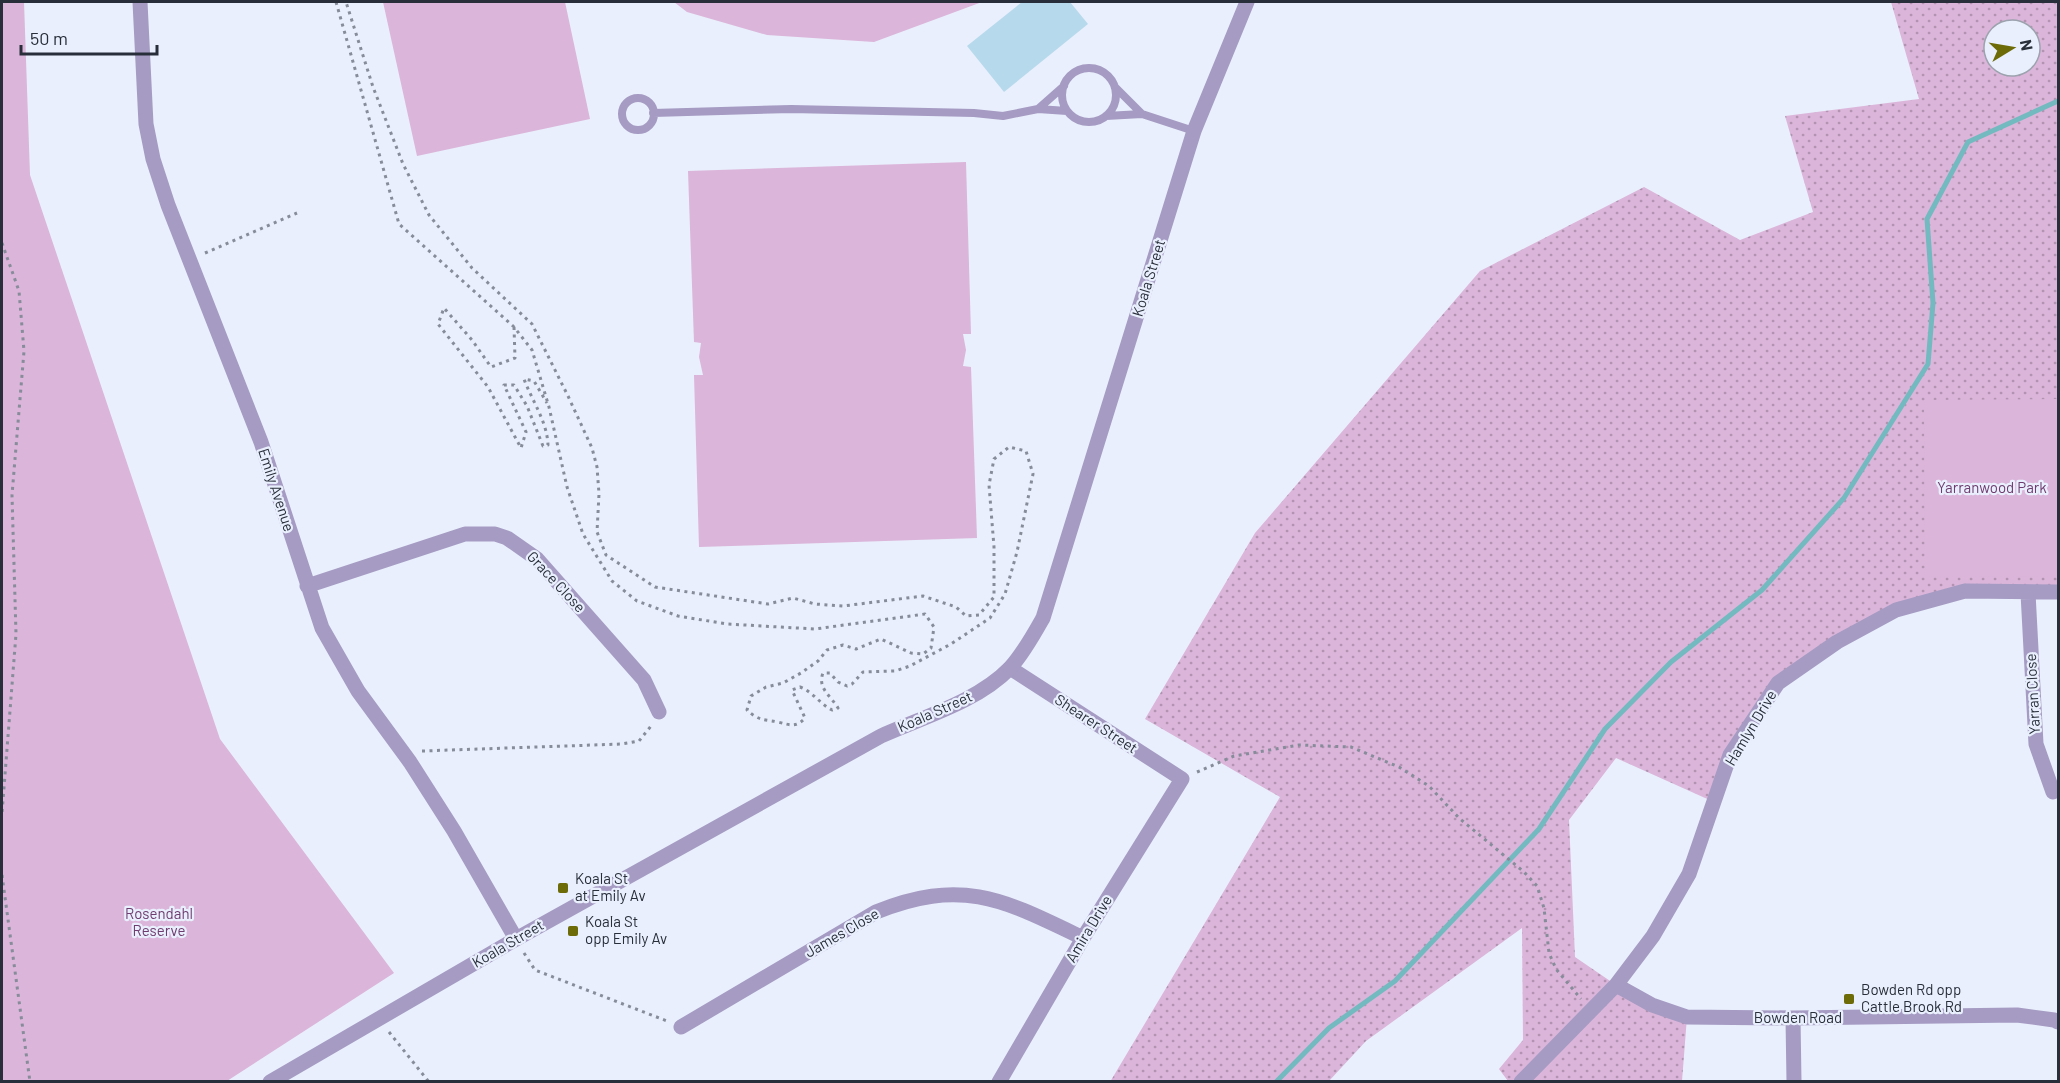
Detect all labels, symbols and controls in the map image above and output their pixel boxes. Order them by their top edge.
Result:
scale bar [21,18,158,56]
north arrow [1982,18,2042,78]
text: 50 m [30,27,68,49]
text: N [2017,38,2038,52]
street label: Koala Street [1128,237,1168,319]
street label: Emily Avenue [255,446,299,534]
park label: Yarranwood Park [1937,478,2047,496]
street label: Grace Close [524,547,590,616]
street label: Yarran Close [2021,653,2043,735]
street label: Koala Street [894,687,975,736]
street label: Hamlyn Drive [1721,687,1780,768]
street label: Shearer Street [1052,690,1141,757]
place label: Koala St at Emily Av [575,869,646,904]
marker: Koala St at Emily Av [556,881,570,895]
street label: Amira Drive [1061,892,1115,965]
park label: Rosendahl Reserve [125,904,193,939]
street label: James Close [801,904,882,961]
place label: Koala St opp Emily Av [585,912,667,947]
street label: Koala Street [468,915,547,971]
marker: Koala St opp Emily Av [566,924,580,938]
place label: Bowden Rd opp Cattle Brook Rd [1861,980,1962,1015]
marker: Bowden Rd opp Cattle Brook Rd [1842,992,1856,1006]
street label: Bowden Road [1754,1008,1842,1026]

